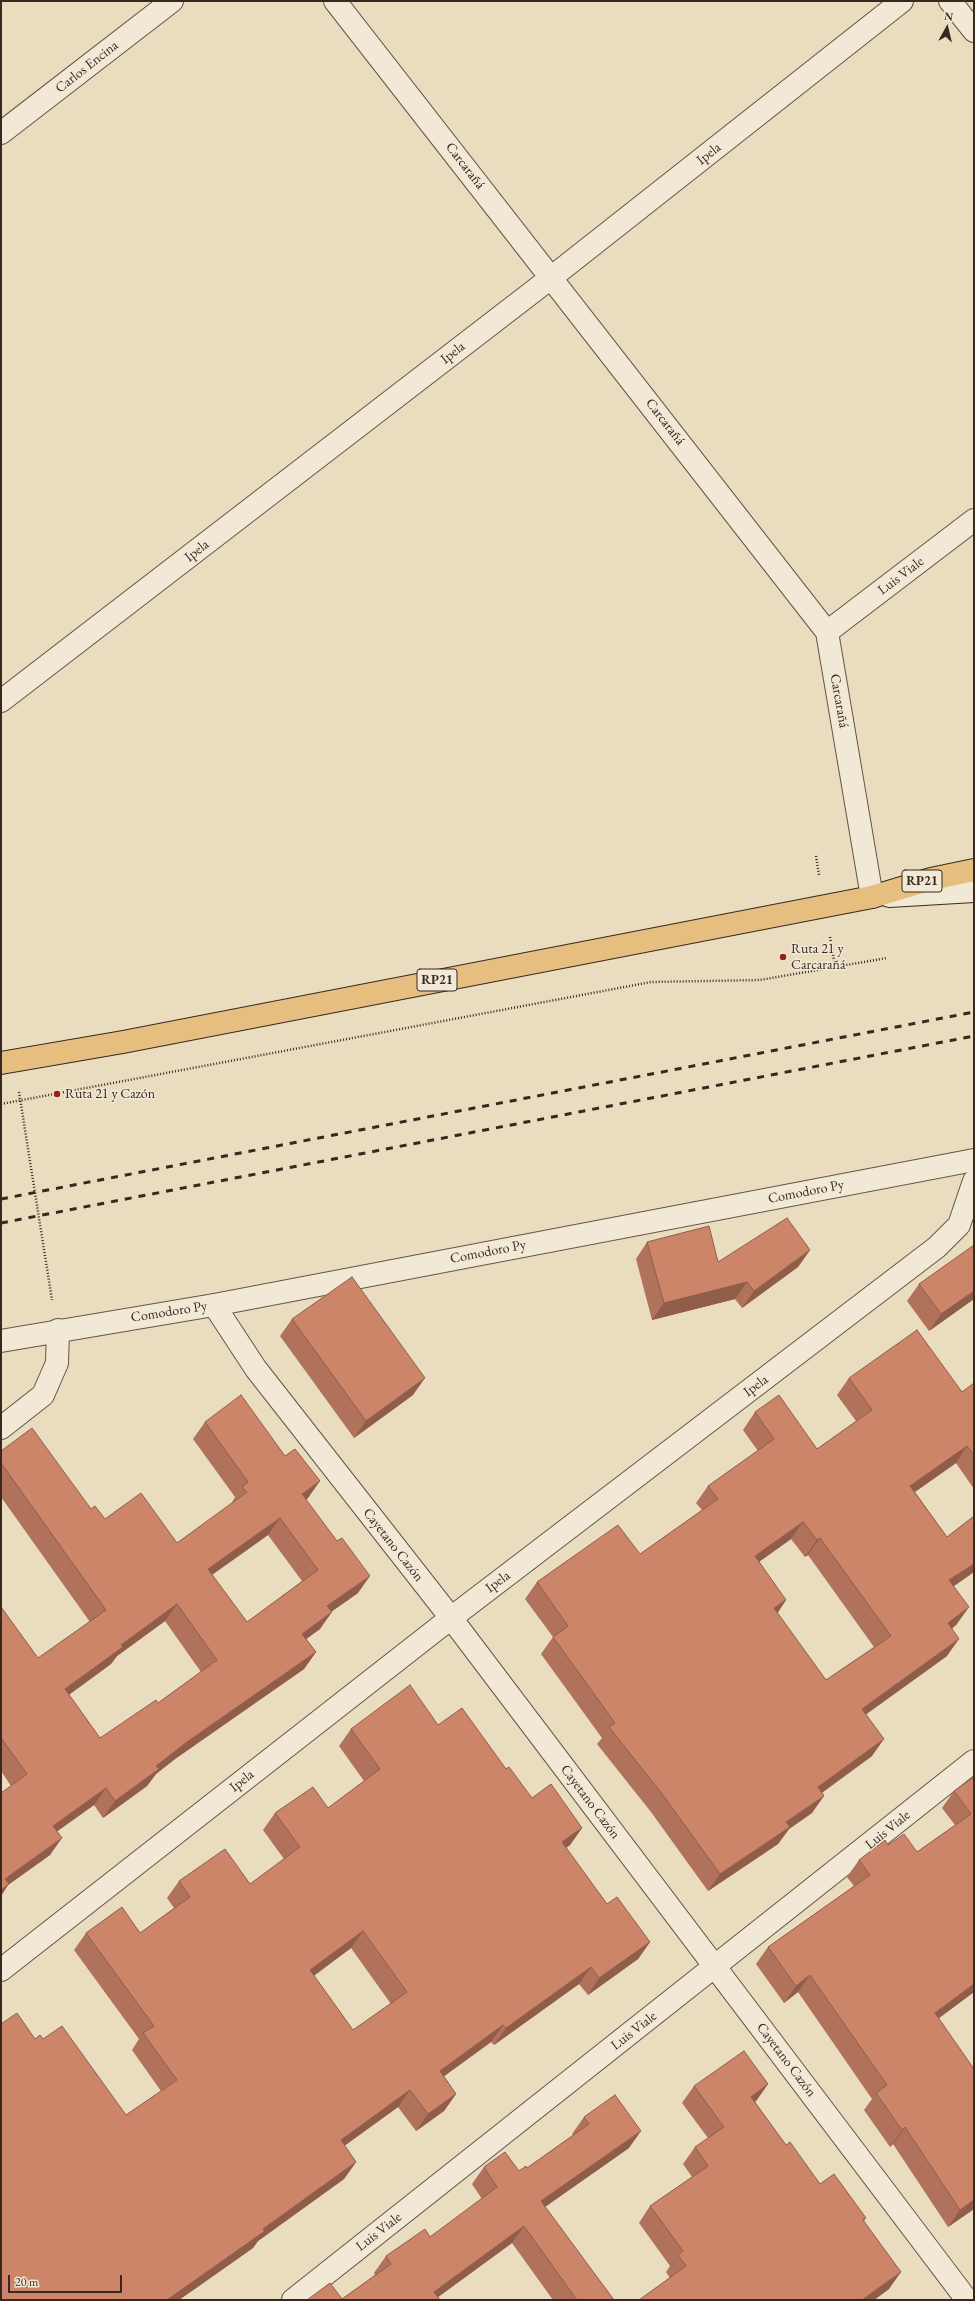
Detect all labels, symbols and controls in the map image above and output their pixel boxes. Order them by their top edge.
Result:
north arrow [927,8,967,48]
text: N [943,9,954,24]
street label: Carlos Encina [52,37,122,97]
street label: Carcarañá [442,139,488,193]
street label: Ipela [693,139,725,169]
street label: Ipela [437,338,469,368]
street label: Carcarañá [642,395,688,449]
street label: Ipela [181,536,213,566]
street label: Luis Viale [875,553,927,599]
street label: Carcarañá [826,673,852,729]
road number: RP21 [902,870,942,892]
place label: Ruta 21 y Carcarañá [791,941,846,974]
marker: Ruta 21 y Carcarañá [778,952,788,962]
road number: RP21 [417,969,457,991]
place label: Ruta 21 y Cazón [65,1086,155,1102]
marker: Ruta 21 y Cazón [52,1089,62,1099]
street label: Comodoro Py [767,1176,845,1208]
street label: Comodoro Py [449,1236,527,1268]
street label: Comodoro Py [130,1298,208,1326]
street label: Ipela [740,1371,772,1401]
street label: Cayetano Cazón [359,1505,427,1585]
street label: Ipela [482,1567,514,1597]
street label: Cayetano Cazón [557,1762,623,1842]
street label: Ipela [226,1766,258,1796]
street label: Luis Viale [862,1807,914,1853]
street label: Luis Viale [608,2008,660,2054]
street label: Cayetano Cazón [753,2020,819,2100]
street label: Luis Viale [353,2209,405,2255]
scale bar [10,2267,124,2293]
text: 20 m [15,2274,38,2290]

